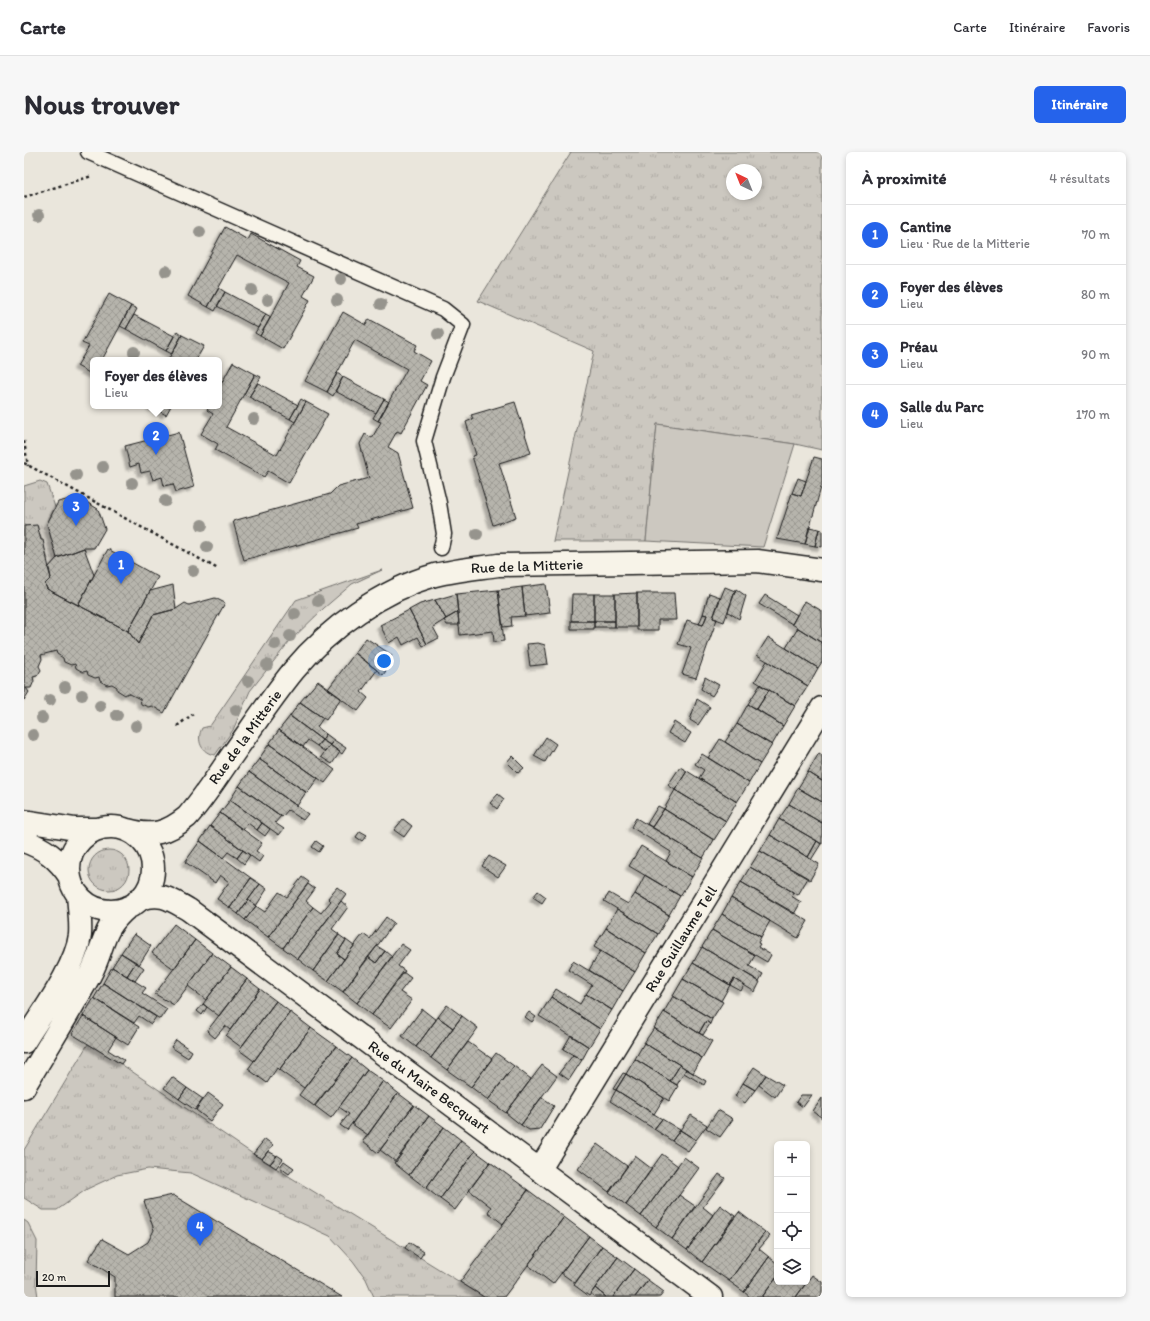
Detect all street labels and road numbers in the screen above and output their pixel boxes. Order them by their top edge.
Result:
street label: Rue de la Mitterie [470,555,584,577]
street label: Rue de la Mitterie [205,686,285,788]
street label: Rue Guillaume Tell [641,882,721,995]
street label: Rue du Maire Becquart [365,1037,494,1137]

